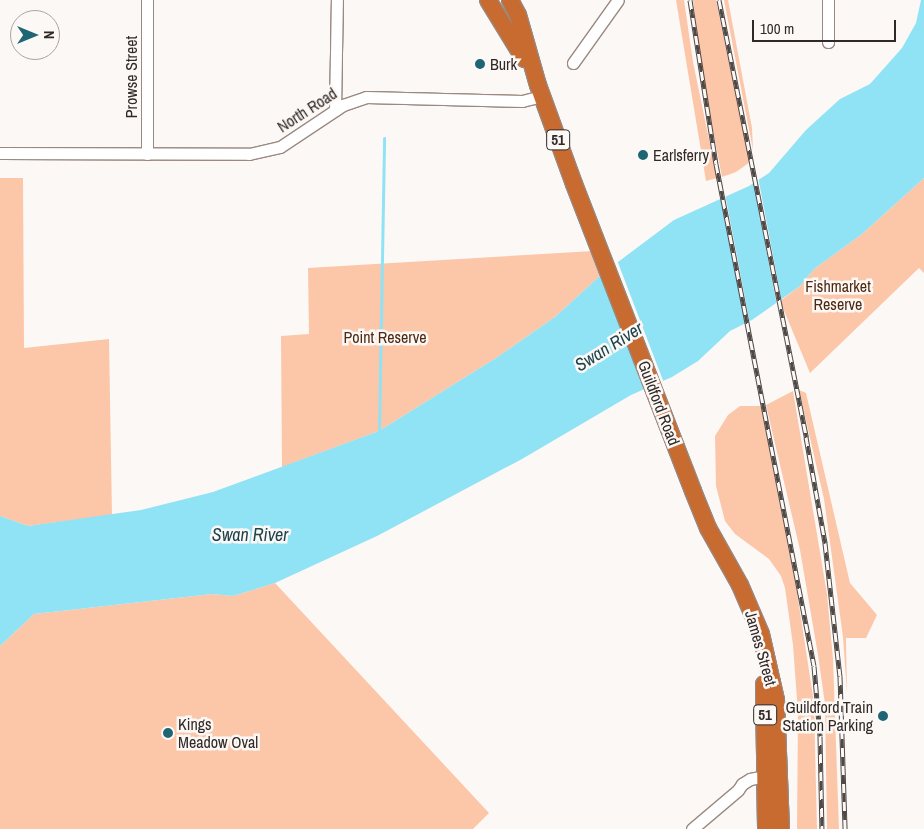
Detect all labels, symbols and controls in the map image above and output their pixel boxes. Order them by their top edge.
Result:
north arrow [10,10,60,60]
scale bar [754,10,898,42]
text: 100 m [760,18,794,39]
text: N [40,31,58,39]
street label: Prowse Street [121,36,141,118]
place label: Burk [490,54,517,74]
marker: Burk [474,58,486,70]
street label: North Road [274,84,340,136]
road number: 51 [546,128,570,152]
place label: Earlsferry [653,145,709,165]
marker: Earlsferry [637,149,649,161]
park label: Fishmarket Reserve [805,276,871,314]
water label: Swan River [571,318,647,376]
park label: Point Reserve [343,327,427,347]
street label: Guildford Road [634,358,684,448]
water label: Swan River [212,524,288,546]
street label: James Street [741,608,781,688]
place label: Guildford Train Station Parking [783,697,873,735]
road number: 51 [752,702,778,728]
marker: Guildford Train Station Parking [877,710,889,722]
place label: Kings Meadow Oval [178,714,258,752]
marker: Kings Meadow Oval [162,727,174,739]

